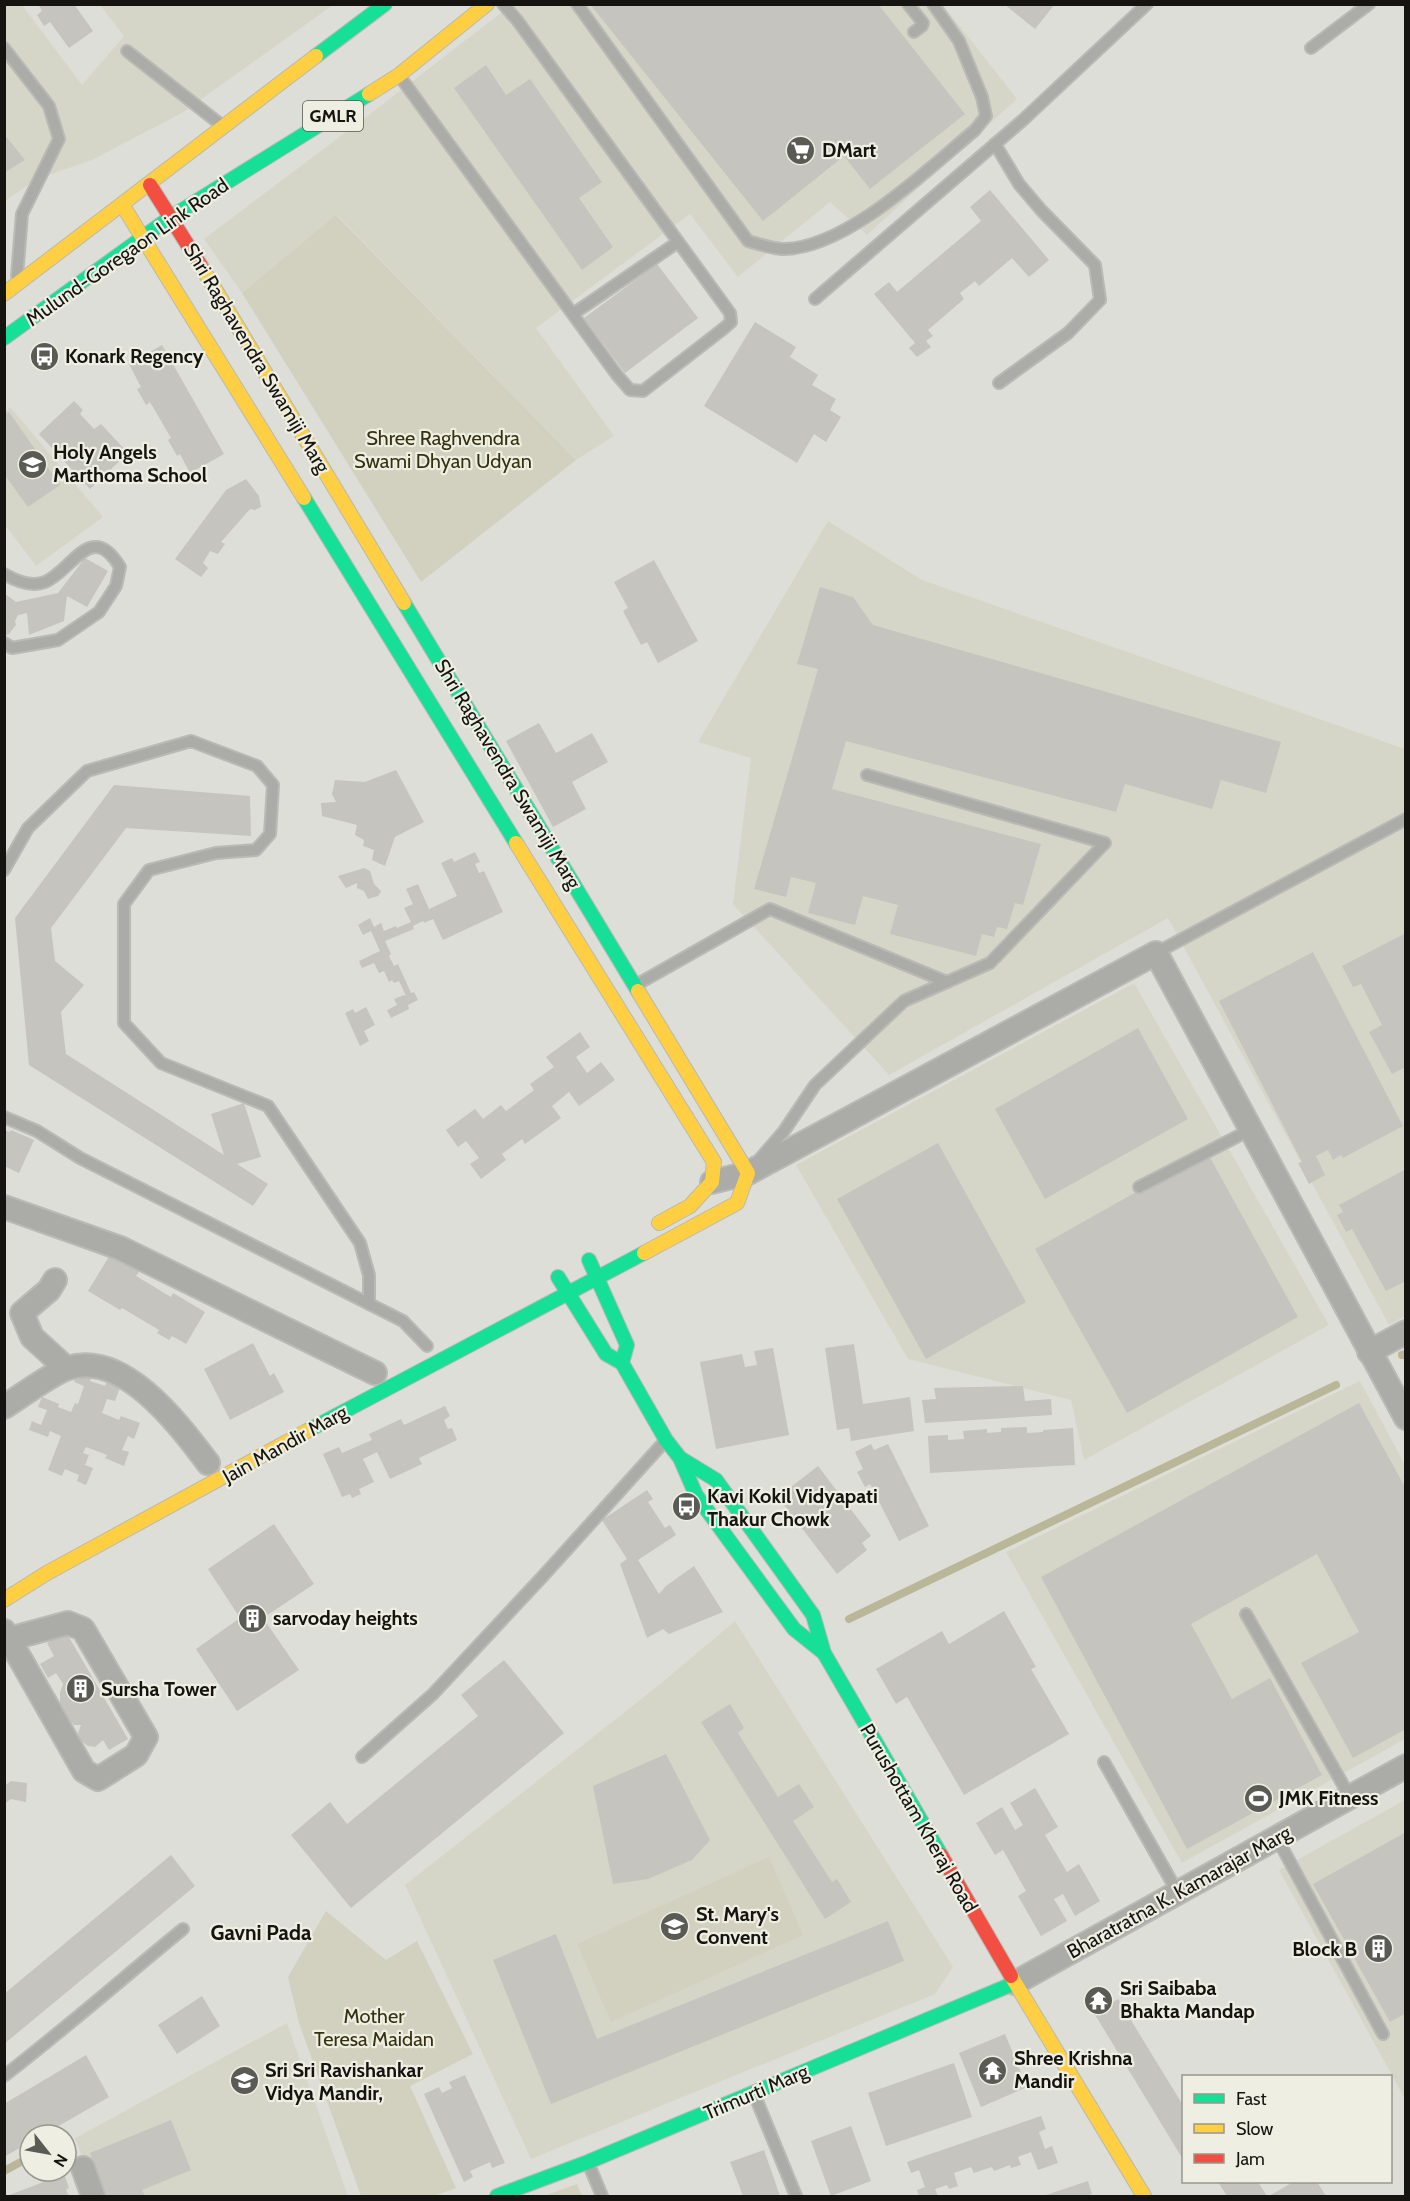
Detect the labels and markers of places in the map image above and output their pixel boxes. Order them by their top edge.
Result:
supermarket icon: DMart [785,134,817,166]
place label: DMart [822,138,876,162]
bus stop icon: Konark Regency [28,340,60,372]
place label: Konark Regency [65,344,204,368]
place label: Holy Angels Marthoma School [53,440,207,487]
school or university icon: Holy Angels Marthoma School [16,448,48,480]
place label: Kavi Kokil Vidyapati Thakur Chowk [707,1484,878,1531]
bus stop icon: Kavi Kokil Vidyapati Thakur Chowk [670,1491,702,1523]
building icon: sarvoday heights [236,1602,268,1634]
place label: sarvoday heights [273,1606,418,1630]
building icon: Sursha Tower [64,1673,96,1705]
place label: Sursha Tower [101,1677,217,1701]
sports icon: JMK Fitness [1242,1782,1274,1814]
place label: JMK Fitness [1278,1786,1378,1810]
place label: St. Mary's Convent [696,1902,779,1949]
school or university icon: St. Mary's Convent [659,1910,691,1942]
building icon: Block B [1362,1933,1394,1965]
place label: Block B [1292,1937,1357,1961]
place label: Sri Saibaba Bhakta Mandap [1120,1976,1255,2023]
temple icon: Sri Saibaba Bhakta Mandap [1083,1984,1115,2016]
place label: Shree Krishna Mandir [1014,2046,1132,2093]
temple icon: Shree Krishna Mandir [977,2054,1009,2086]
place label: Sri Sri Ravishankar Vidya Mandir, [265,2058,424,2105]
school or university icon: Sri Sri Ravishankar Vidya Mandir, [228,2065,260,2097]

